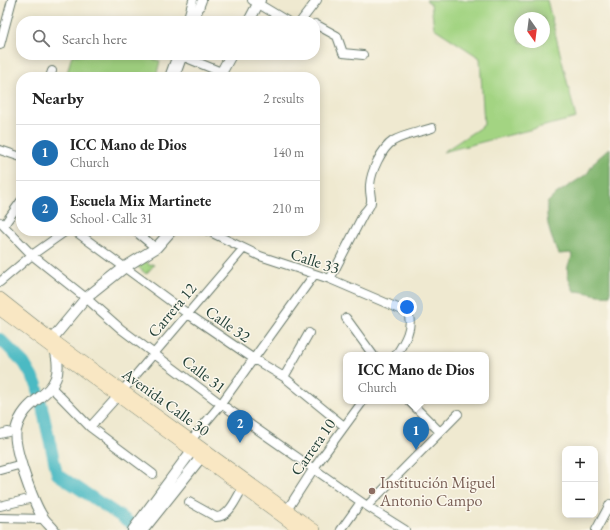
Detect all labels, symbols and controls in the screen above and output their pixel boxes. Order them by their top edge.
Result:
north arrow [514,12,550,48]
search box [16,16,320,60]
icon: search [30,27,52,49]
text: Search here [62,29,127,48]
text: Nearby [32,87,84,109]
text: 2 results [263,90,304,107]
text: ICC Mano de Dios [70,135,187,154]
text: 1 [42,144,48,161]
text: 140 m [273,144,304,161]
text: Church [70,154,109,171]
text: Escuela Mix Martinete [70,191,211,210]
text: 2 [42,200,48,217]
text: 210 m [273,200,304,217]
text: School · Calle 31 [70,210,152,227]
street label: Calle 33 [288,243,342,279]
street label: Carrera 12 [143,278,201,342]
your location [397,297,417,317]
street label: Calle 32 [201,301,255,347]
street label: Calle 31 [178,350,230,398]
popup [343,352,489,404]
text: ICC Mano de Dios [358,360,474,379]
street label: Avenida Calle 30 [117,363,214,441]
text: Church [358,379,397,396]
pin: 2 [227,410,253,443]
street label: Carrera 10 [286,414,340,480]
pin: 1 [403,417,429,450]
map controls [562,446,598,518]
button: + [562,446,598,482]
place label: Institución Miguel Antonio Campo [379,472,495,511]
button: − [562,482,598,518]
marker: Institución Miguel Antonio Campo [367,486,377,496]

